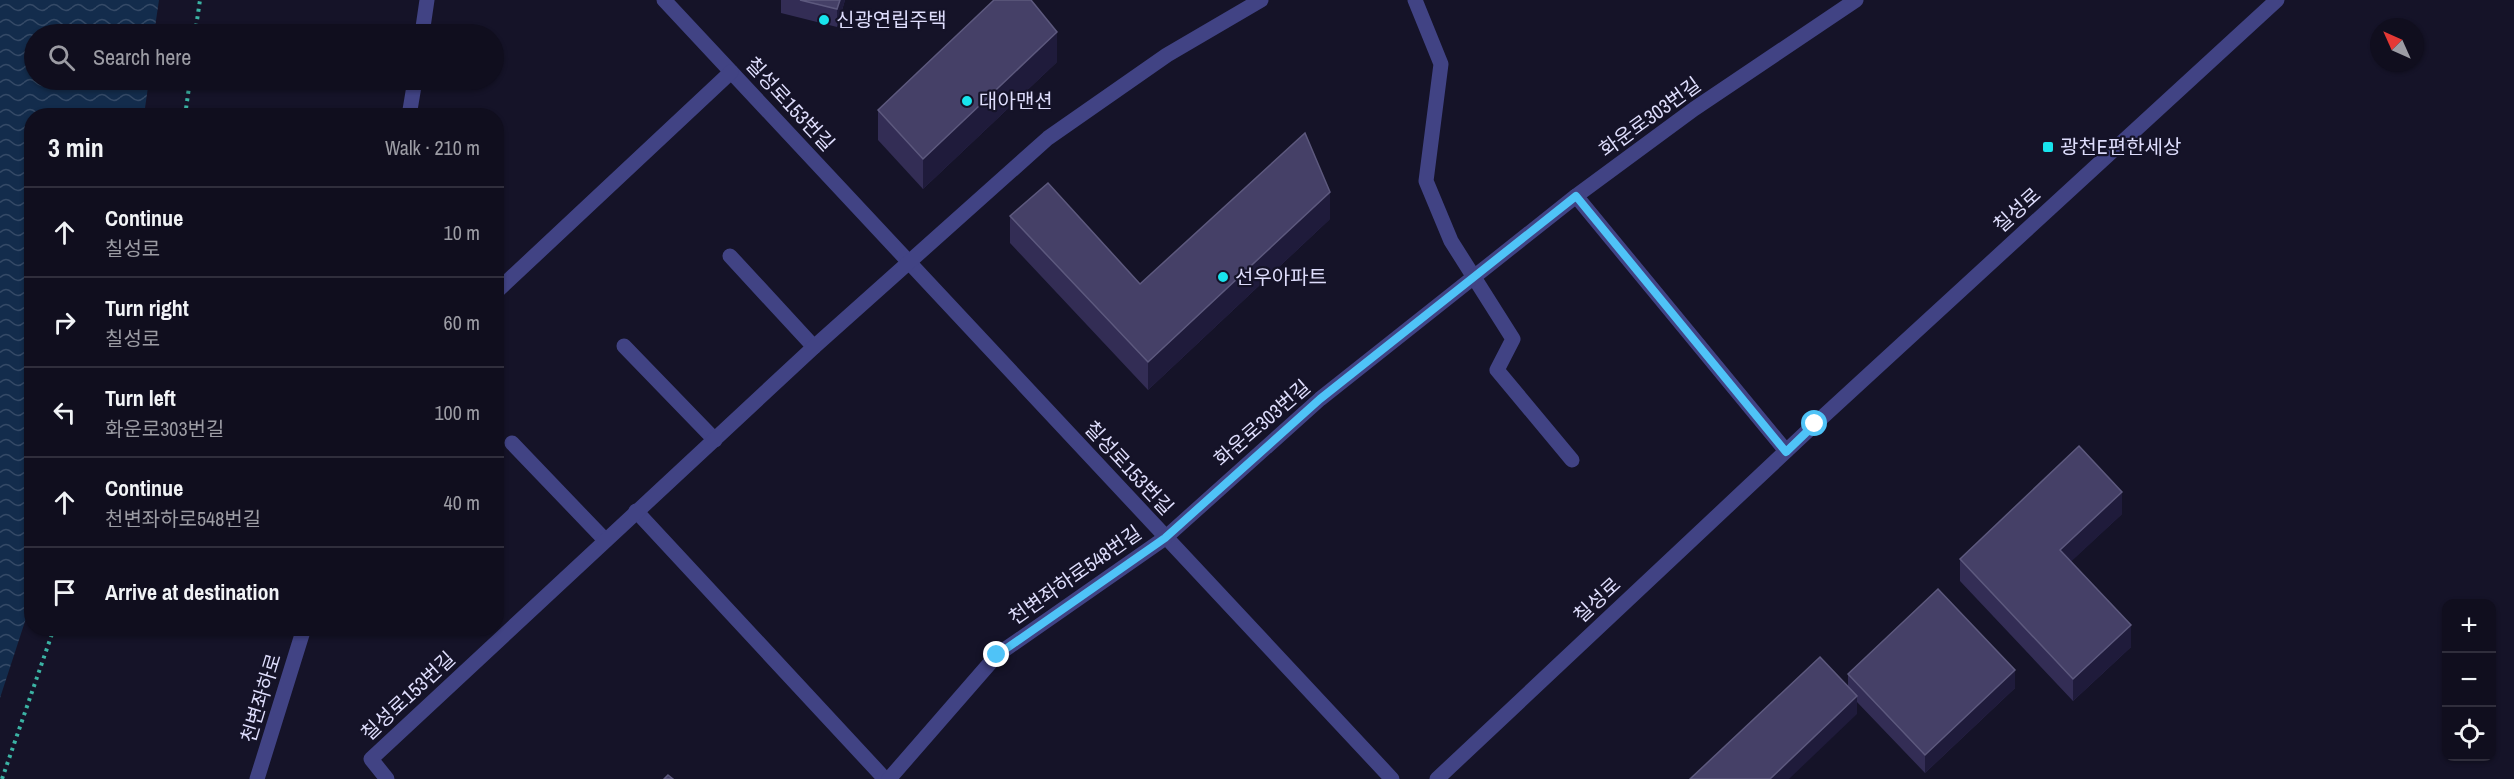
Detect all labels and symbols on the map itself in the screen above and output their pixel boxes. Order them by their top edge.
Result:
place label: 신광연립주택 [836,6,946,33]
marker: 신광연립주택 [817,13,831,27]
north arrow [2370,18,2424,72]
street label: 칠성로153번길 [740,51,841,157]
street label: 화운로303번길 [1593,71,1706,163]
place label: 대아맨션 [979,87,1053,114]
marker: 대아맨션 [960,94,974,108]
place label: 광천E편한세상 [2060,133,2181,160]
marker: 광천E편한세상 [2041,140,2055,154]
street label: 칠성로 [1987,181,2046,238]
place label: 선우아파트 [1235,263,1327,290]
marker: 선우아파트 [1216,270,1230,284]
street label: 화운로303번길 [1208,373,1316,472]
route start [1801,410,1827,436]
street label: 칠성로153번길 [1079,415,1180,521]
street label: 천변좌하로548번길 [1003,519,1146,630]
street label: 칠성로 [1567,571,1626,628]
route end [983,641,1009,667]
street label: 칠성로153번길 [355,645,461,746]
street label: 천변좌하로 [234,650,287,746]

